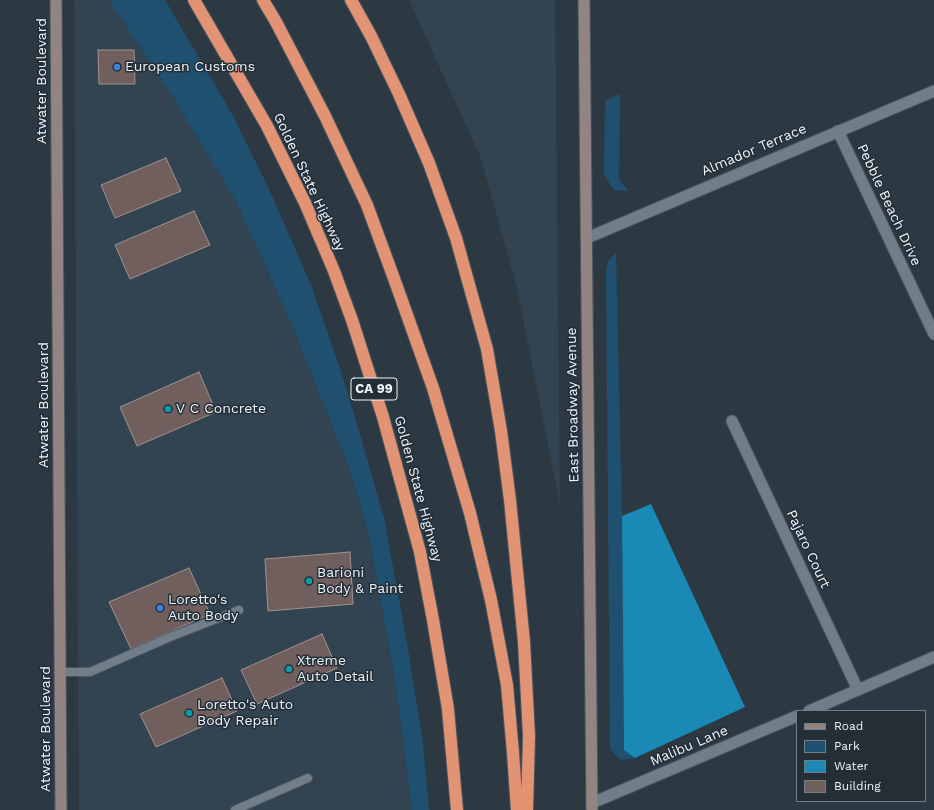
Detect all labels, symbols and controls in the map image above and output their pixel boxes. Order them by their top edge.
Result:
street label: Atwater Boulevard [34,18,50,144]
place label: European Customs [125,59,255,75]
marker: European Customs [112,62,122,72]
street label: Golden State Highway [270,110,348,254]
street label: Almador Terrace [699,120,809,180]
street label: Pebble Beach Drive [853,141,925,269]
street label: East Broadway Avenue [563,327,583,483]
street label: Atwater Boulevard [36,342,52,468]
road number: CA 99 [351,378,397,400]
place label: V C Concrete [176,401,266,417]
marker: V C Concrete [163,404,173,414]
street label: Golden State Highway [390,414,446,564]
street label: Pajaro Court [783,507,833,591]
place label: Barioni Body & Paint [317,565,403,598]
marker: Barioni Body & Paint [304,576,314,586]
place label: Loretto's Auto Body [168,592,238,624]
marker: Loretto's Auto Body [155,603,165,613]
place label: Xtreme Auto Detail [297,653,374,686]
marker: Xtreme Auto Detail [284,664,294,674]
street label: Atwater Boulevard [38,666,54,792]
place label: Loretto's Auto Body Repair [197,697,293,730]
marker: Loretto's Auto Body Repair [184,708,194,718]
legend [796,710,926,802]
text: Road [834,719,863,733]
street label: Malibu Lane [648,722,730,770]
text: Park [834,739,860,753]
text: Water [834,759,868,773]
text: Building [834,779,881,793]

